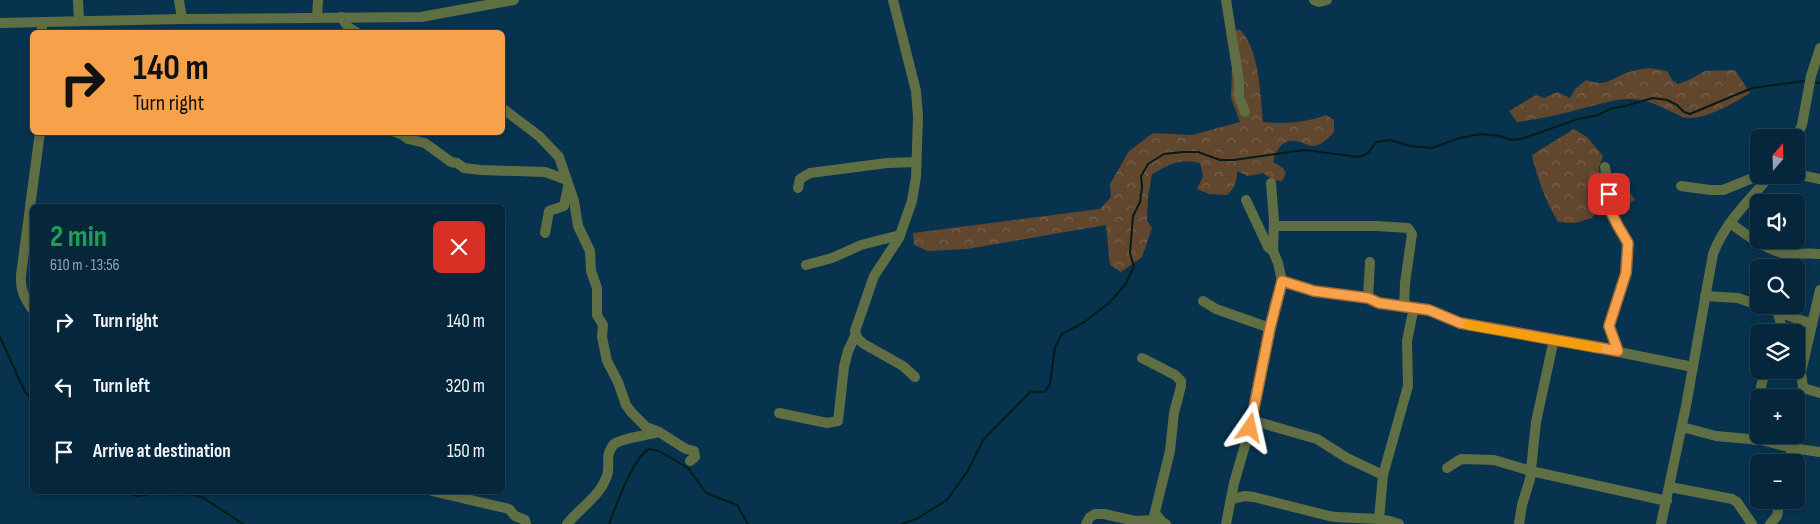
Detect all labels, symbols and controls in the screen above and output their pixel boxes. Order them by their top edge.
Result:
text: 140 m [133,47,209,90]
icon: right [50,50,115,115]
text: Turn right [133,90,204,117]
north arrow [1750,129,1805,184]
map controls [1750,129,1805,509]
pin [1588,173,1630,215]
icon: arrive [1595,180,1623,208]
button: sound [1750,194,1805,249]
text: 2 min [50,219,107,255]
button: close [433,221,485,273]
text: 610 m · 13:56 [50,256,120,275]
button: search [1750,259,1805,314]
icon: right [50,308,78,336]
text: Turn right [93,310,158,333]
text: 140 m [447,310,485,333]
button: layers [1750,324,1805,379]
icon: left [50,373,78,401]
text: Turn left [93,375,150,398]
text: 320 m [445,375,485,398]
button: + [1750,389,1805,444]
position arrow [1223,401,1275,453]
icon: arrive [50,438,78,466]
text: Arrive at destination [93,440,231,463]
text: 150 m [447,440,485,463]
button: − [1750,454,1805,509]

